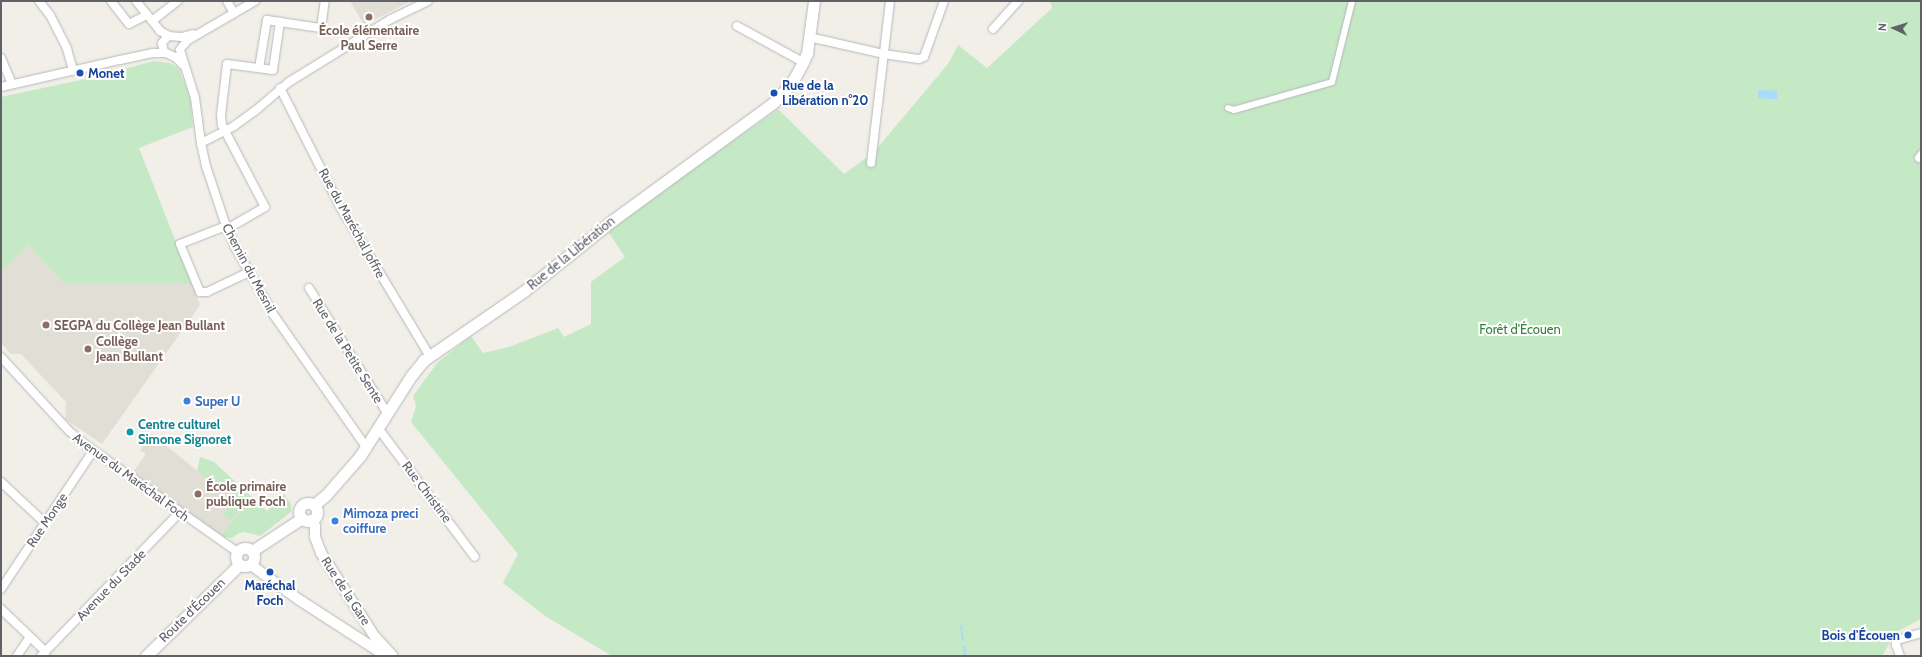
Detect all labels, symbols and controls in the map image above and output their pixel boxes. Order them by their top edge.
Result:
north arrow [1874,8,1914,48]
marker: École élémentaire Paul Serre [364,12,374,22]
place label: École élémentaire Paul Serre [319,23,419,54]
text: N [1875,23,1889,32]
place label: Monet [88,65,124,81]
marker: Monet [75,68,85,78]
place label: Rue de la Libération n°20 [782,78,868,109]
marker: Rue de la Libération n°20 [769,88,779,98]
street label: Rue du Maréchal Joffre [315,165,389,281]
street label: Rue de la Libération [524,213,618,293]
street label: Chemin du Mesnil [219,221,279,315]
street label: Rue de la Petite Sente [309,296,387,406]
place label: SEGPA du Collège Jean Bullant [54,317,225,333]
marker: SEGPA du Collège Jean Bullant [41,320,51,330]
park label: Forêt d'Écouen [1479,321,1561,337]
place label: Collège Jean Bullant [96,334,163,365]
marker: Collège Jean Bullant [83,344,93,354]
place label: Super U [195,393,240,409]
marker: Super U [182,396,192,406]
place label: Centre culturel Simone Signoret [138,417,231,448]
marker: Centre culturel Simone Signoret [125,427,135,437]
street label: Avenue du Maréchal Foch [70,430,192,524]
street label: Rue Christine [399,458,455,526]
place label: École primaire publique Foch [206,479,286,510]
marker: École primaire publique Foch [193,489,203,499]
street label: Rue Monge [23,490,71,550]
place label: Mimoza preci coiffure [343,506,418,537]
marker: Mimoza preci coiffure [330,516,340,526]
street label: Avenue du Stade [73,546,149,624]
street label: Rue de la Gare [318,554,374,628]
marker: Maréchal Foch [265,567,275,577]
street label: Route d'Écouen [156,575,228,645]
place label: Maréchal Foch [244,578,296,609]
place label: Bois d'Écouen [1822,627,1900,643]
marker: Bois d'Écouen [1903,630,1913,640]

